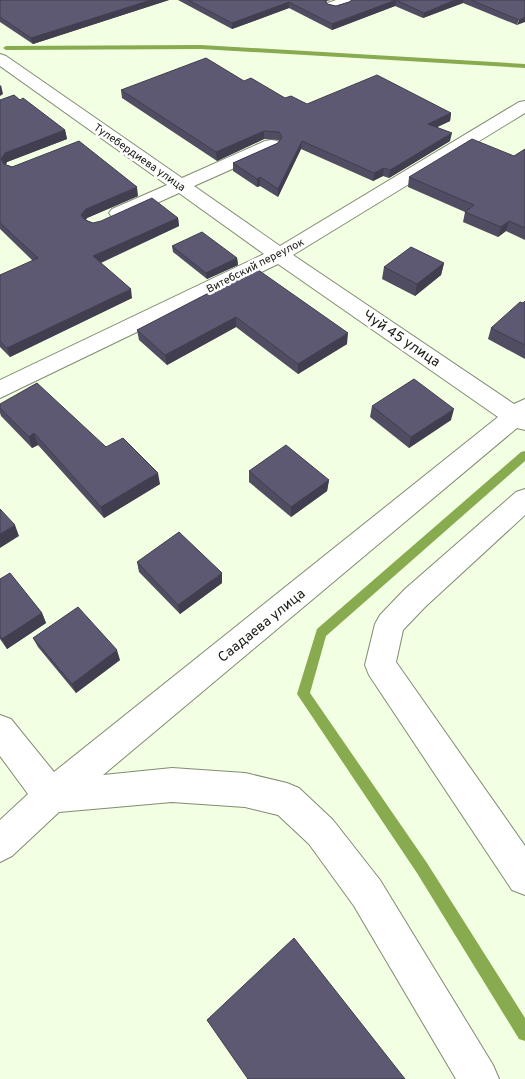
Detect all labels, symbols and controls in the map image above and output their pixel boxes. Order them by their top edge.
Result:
street label: Тулебердиева улица [91,121,188,195]
street label: Витебский переулок [204,235,307,297]
street label: Чуй 45 улица [359,307,443,371]
street label: Саадаева улица [215,586,309,667]

